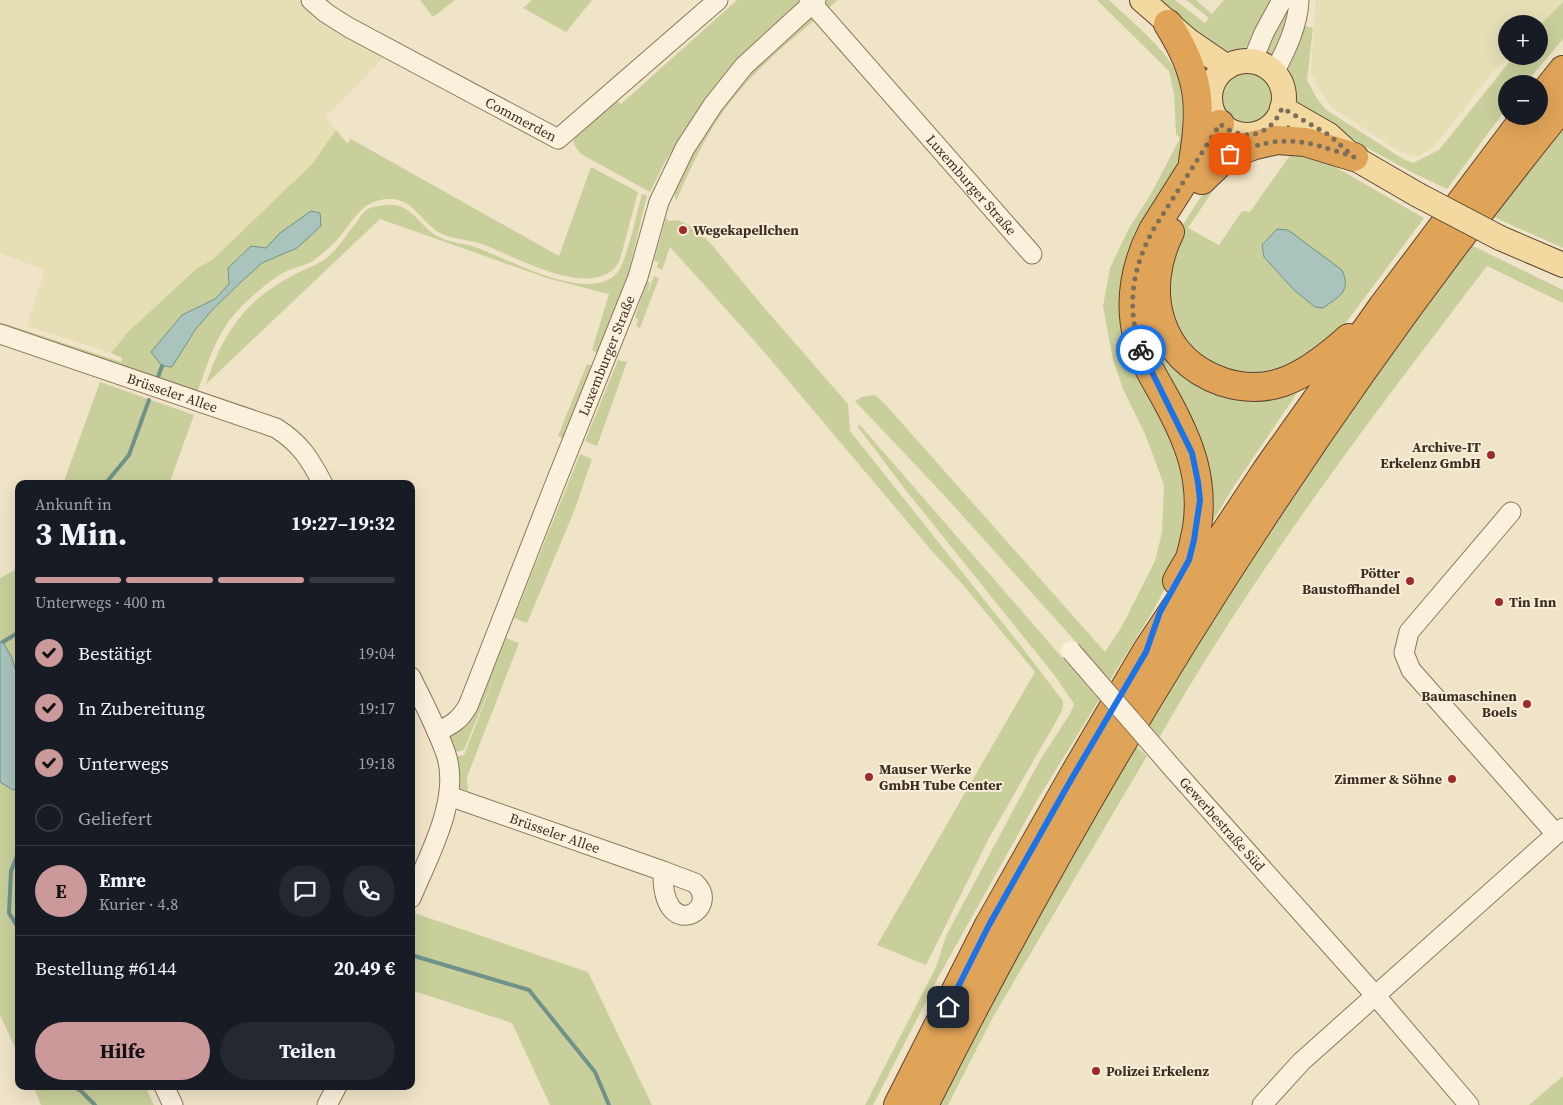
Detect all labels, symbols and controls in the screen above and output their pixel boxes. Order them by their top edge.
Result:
map controls [1498,15,1548,125]
button: + [1498,15,1548,65]
button: − [1498,75,1548,125]
street label: Commerden [482,92,561,147]
street label: Luxemburger Straße [921,130,1021,240]
pin [1209,133,1251,175]
icon: bag [1216,140,1244,168]
place label: Wegekapellchen [693,220,799,240]
marker: Wegekapellchen [677,224,689,236]
street label: Luxemburger Straße [573,292,640,419]
courier [1116,325,1166,375]
icon: bike [1127,336,1155,364]
street label: Brüsseler Allee [124,368,220,417]
place label: Archive-IT Erkelenz GmbH [1380,437,1481,473]
marker: Archive-IT Erkelenz GmbH [1485,449,1497,461]
text: Ankunft in [35,493,112,515]
text: 19:27–19:32 [291,510,395,536]
text: 3 Min. [35,512,127,556]
place label: Pötter Baustoffhandel [1302,563,1400,599]
marker: Pötter Baustoffhandel [1404,575,1416,587]
text: Unterwegs · 400 m [35,591,166,613]
place label: Tin Inn [1509,592,1557,612]
marker: Tin Inn [1493,596,1505,608]
icon: check [35,639,63,667]
text: Bestätigt [78,640,152,666]
text: 19:04 [358,642,395,664]
place label: Baumaschinen Boels [1421,686,1518,722]
icon: check [35,694,63,722]
text: In Zubereitung [78,695,205,721]
text: 19:17 [358,697,395,719]
marker: Baumaschinen Boels [1521,698,1533,710]
icon: check [35,749,63,777]
text: Unterwegs [78,750,169,776]
text: 19:18 [358,752,395,774]
place label: Mauser Werke GmbH Tube Center [879,759,1002,795]
place label: Zimmer & Söhne [1334,769,1442,789]
marker: Mauser Werke GmbH Tube Center [863,771,875,783]
street label: Gewerbestraße Süd [1175,772,1270,876]
marker: Zimmer & Söhne [1446,773,1458,785]
text: Geliefert [78,805,152,831]
street label: Brüsseler Allee [507,808,603,858]
button: chat [279,865,331,917]
button: phone [343,865,395,917]
text: Emre [99,867,146,893]
text: E [55,878,67,904]
text: Kurier · 4.8 [99,893,178,915]
text: Bestellung #6144 [35,955,177,981]
text: 20.49 € [334,955,395,981]
pin [927,986,969,1028]
icon: home [934,993,962,1021]
button: Hilfe [35,1022,210,1080]
button: Teilen [220,1022,395,1080]
place label: Polizei Erkelenz [1106,1061,1209,1081]
marker: Polizei Erkelenz [1090,1065,1102,1077]

